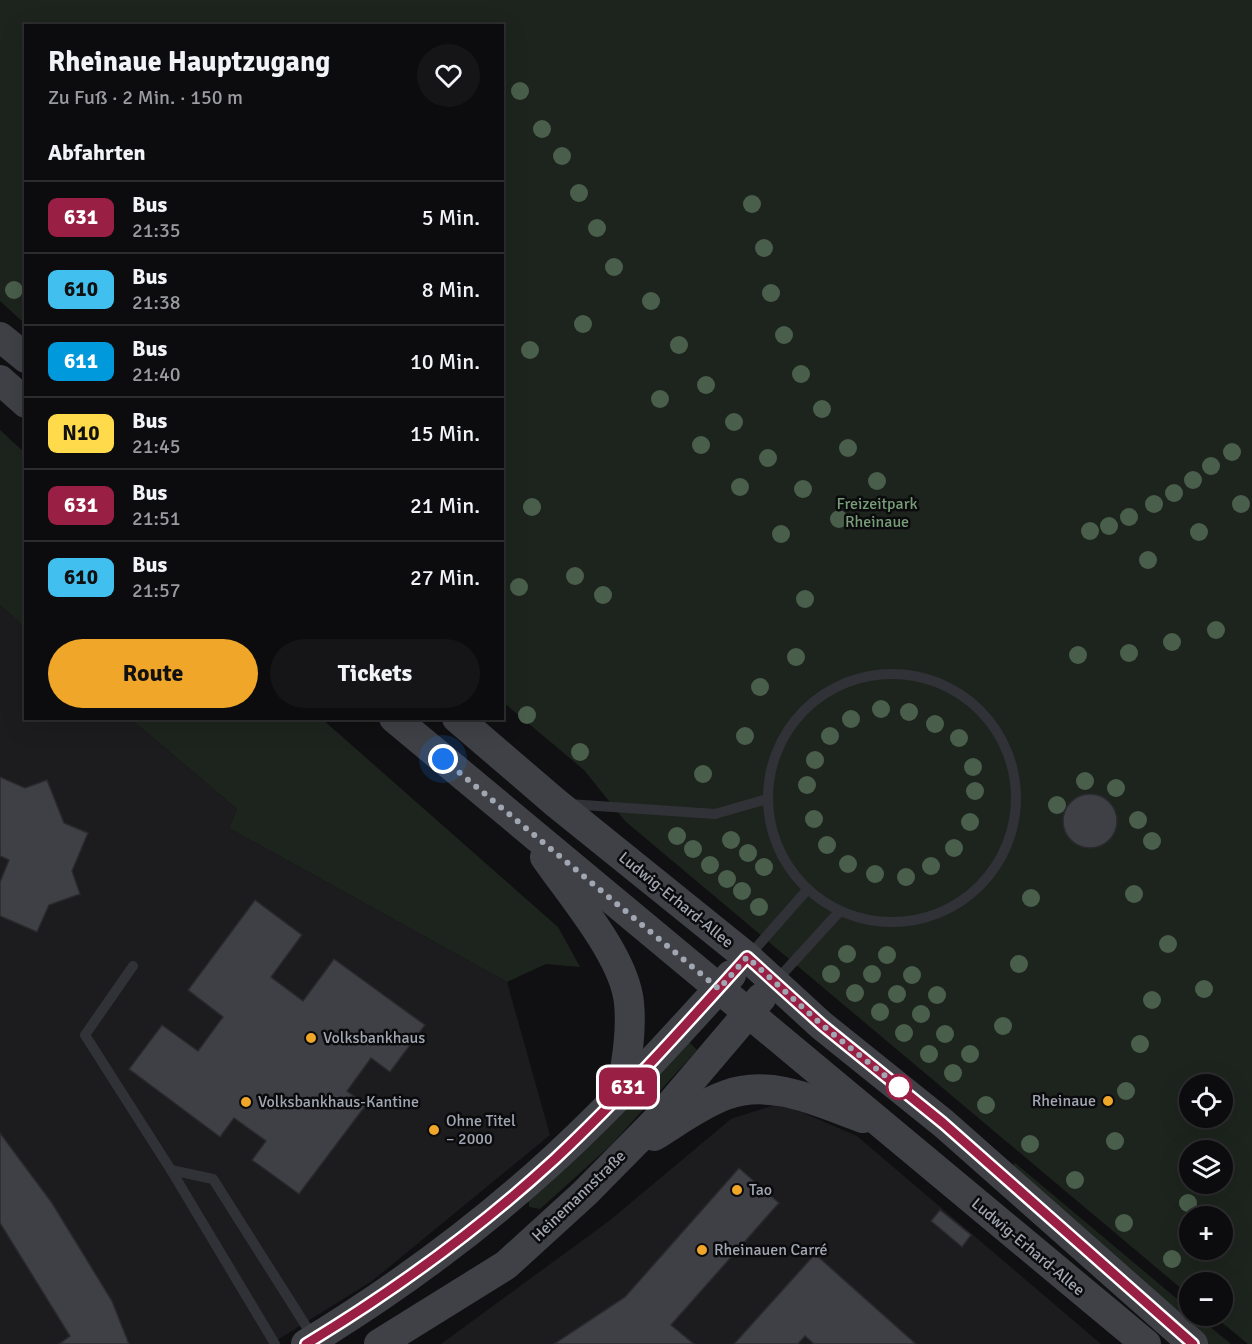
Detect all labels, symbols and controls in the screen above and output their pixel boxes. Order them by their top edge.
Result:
button: heart [417,44,480,107]
text: Rheinaue Hauptzugang [48,45,330,79]
text: Zu Fuß · 2 Min. · 150 m [48,85,243,110]
text: Abfahrten [48,139,146,166]
text: Bus [132,191,167,218]
text: 631 [64,204,98,230]
text: 5 Min. [422,204,480,231]
text: 21:35 [132,218,181,243]
text: Bus [132,263,167,290]
text: 610 [64,276,98,302]
text: 8 Min. [422,276,480,303]
text: 21:38 [132,290,181,315]
text: Bus [132,335,167,362]
text: 611 [64,348,98,374]
text: 10 Min. [410,348,480,375]
text: 21:40 [132,362,181,387]
text: Bus [132,407,167,434]
text: N10 [62,420,100,446]
text: 15 Min. [410,420,480,447]
text: 21:45 [132,434,181,459]
text: Bus [132,479,167,506]
text: 631 [64,492,98,518]
text: 21 Min. [410,492,480,519]
park label: Freizeitpark Rheinaue [836,494,918,532]
text: 21:51 [132,506,181,531]
text: Bus [132,551,167,578]
text: 610 [64,564,98,590]
text: 27 Min. [410,564,480,591]
text: 21:57 [132,578,181,603]
button: Route [48,639,258,708]
button: Tickets [270,639,480,708]
your location [428,744,458,774]
street label: Ludwig-Erhard-Allee [615,848,737,952]
place label: Volksbankhaus [323,1028,425,1048]
marker: Volksbankhaus [304,1031,318,1045]
line badge: 631 [594,1068,662,1106]
text: 631 [611,1074,645,1100]
unlabelled marker [886,1074,912,1100]
map controls [1179,1074,1233,1326]
button: locate [1179,1074,1233,1128]
place label: Rheinaue [1032,1091,1096,1111]
place label: Volksbankhaus-Kantine [258,1092,419,1112]
marker: Rheinaue [1101,1094,1115,1108]
marker: Volksbankhaus-Kantine [239,1095,253,1109]
place label: Ohne Titel – 2000 [446,1111,516,1149]
marker: Ohne Titel – 2000 [427,1123,441,1137]
button: layers [1179,1140,1233,1194]
street label: Heinemannstraße [528,1146,630,1246]
place label: Tao [749,1180,772,1200]
marker: Tao [730,1183,744,1197]
street label: Ludwig-Erhard-Allee [967,1194,1089,1300]
button: + [1179,1206,1233,1260]
place label: Rheinauen Carré [714,1240,828,1260]
marker: Rheinauen Carré [695,1243,709,1257]
button: − [1179,1272,1233,1326]

